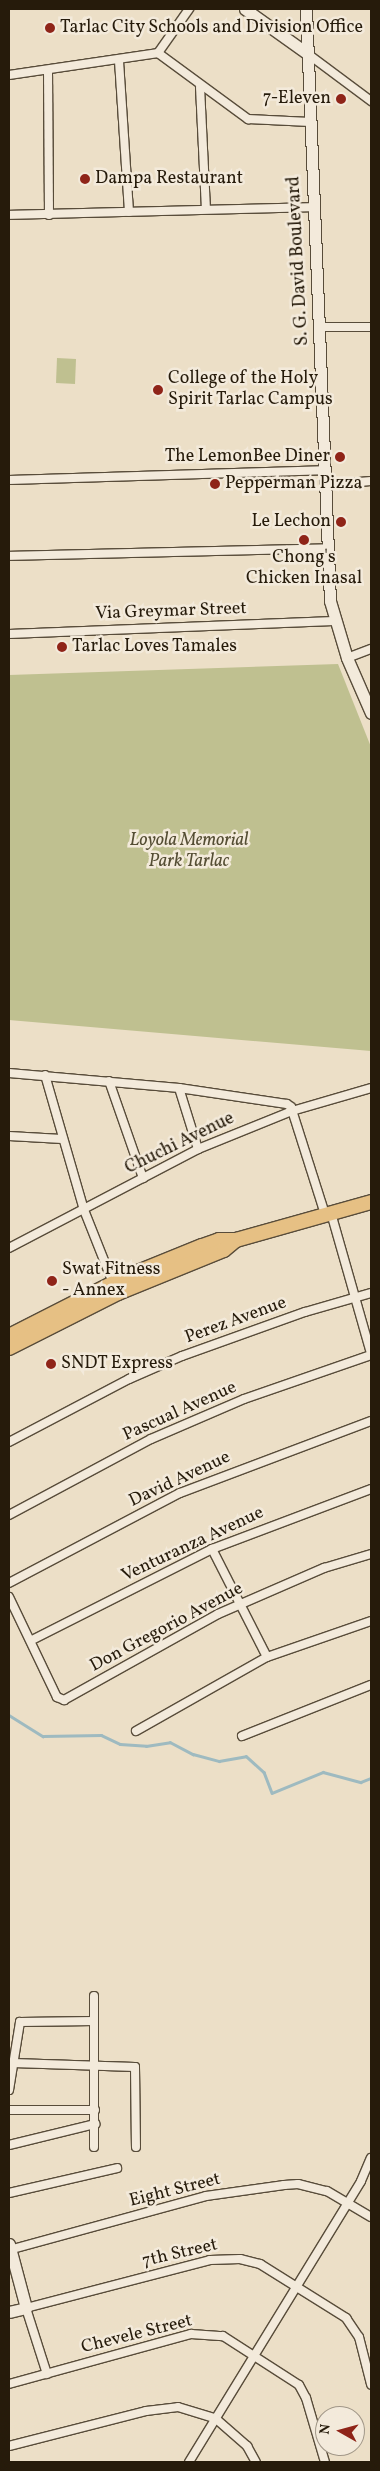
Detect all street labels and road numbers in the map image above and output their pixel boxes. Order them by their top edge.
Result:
street label: S. G. David Boulevard [284,176,314,346]
street label: Via Greymar Street [95,599,247,625]
street label: Chuchi Avenue [122,1108,238,1180]
street label: Perez Avenue [182,1293,290,1349]
street label: Pascual Avenue [120,1377,240,1447]
street label: David Avenue [126,1447,234,1513]
street label: Venturanza Avenue [119,1503,267,1587]
street label: Don Gregorio Avenue [87,1579,247,1677]
street label: Eight Street [127,2169,223,2213]
street label: 7th Street [140,2235,220,2273]
street label: Chevele Street [79,2311,195,2359]

